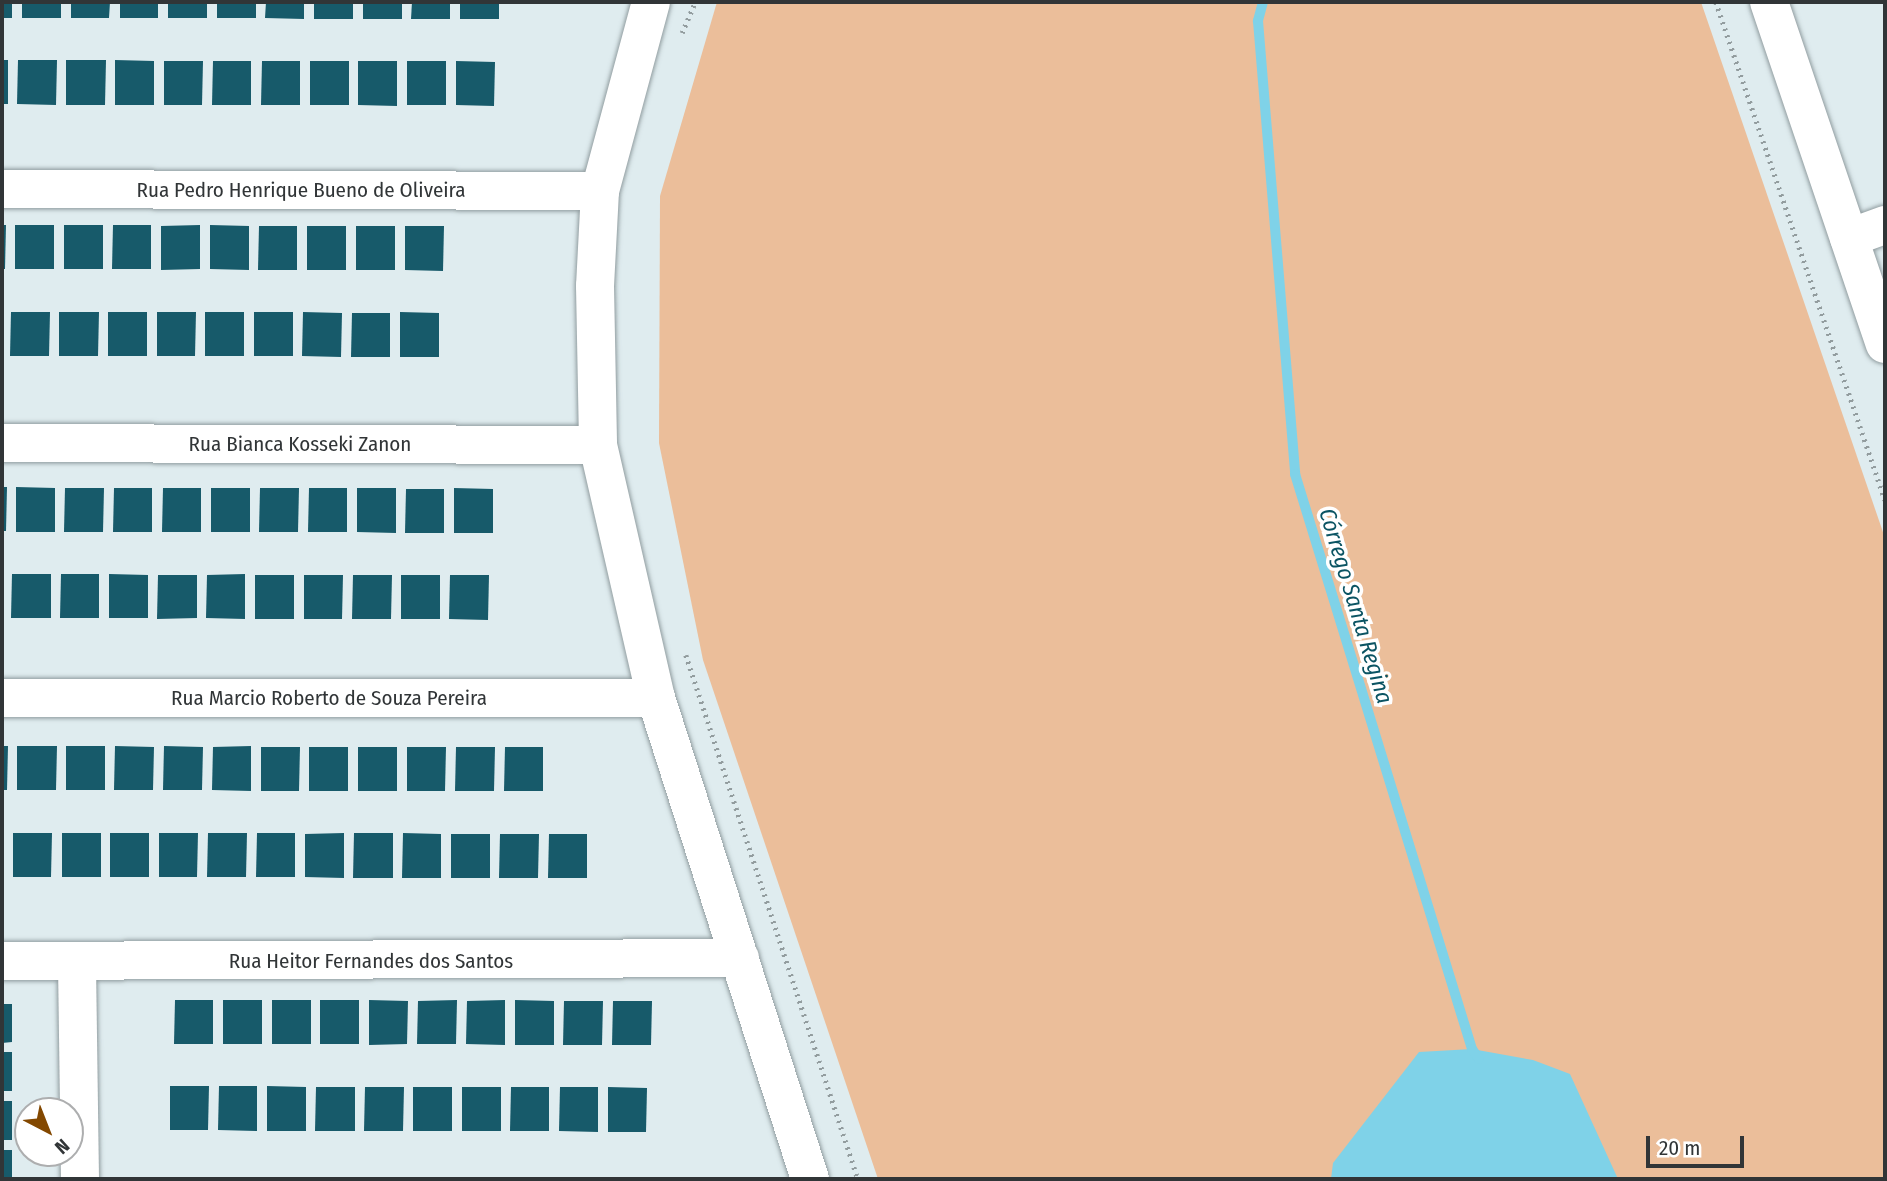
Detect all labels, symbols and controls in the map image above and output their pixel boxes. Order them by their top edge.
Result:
street label: Rua Pedro Henrique Bueno de Oliveira [136,177,466,203]
street label: Rua Bianca Kosseki Zanon [189,431,411,457]
water label: Córrego Santa Regina [1313,505,1399,707]
street label: Rua Marcio Roberto de Souza Pereira [171,685,487,711]
street label: Rua Heitor Fernandes dos Santos [229,948,513,974]
north arrow [14,1097,84,1167]
scale bar [1649,1122,1747,1166]
text: N [50,1134,74,1159]
text: 20 m [1659,1135,1700,1161]

